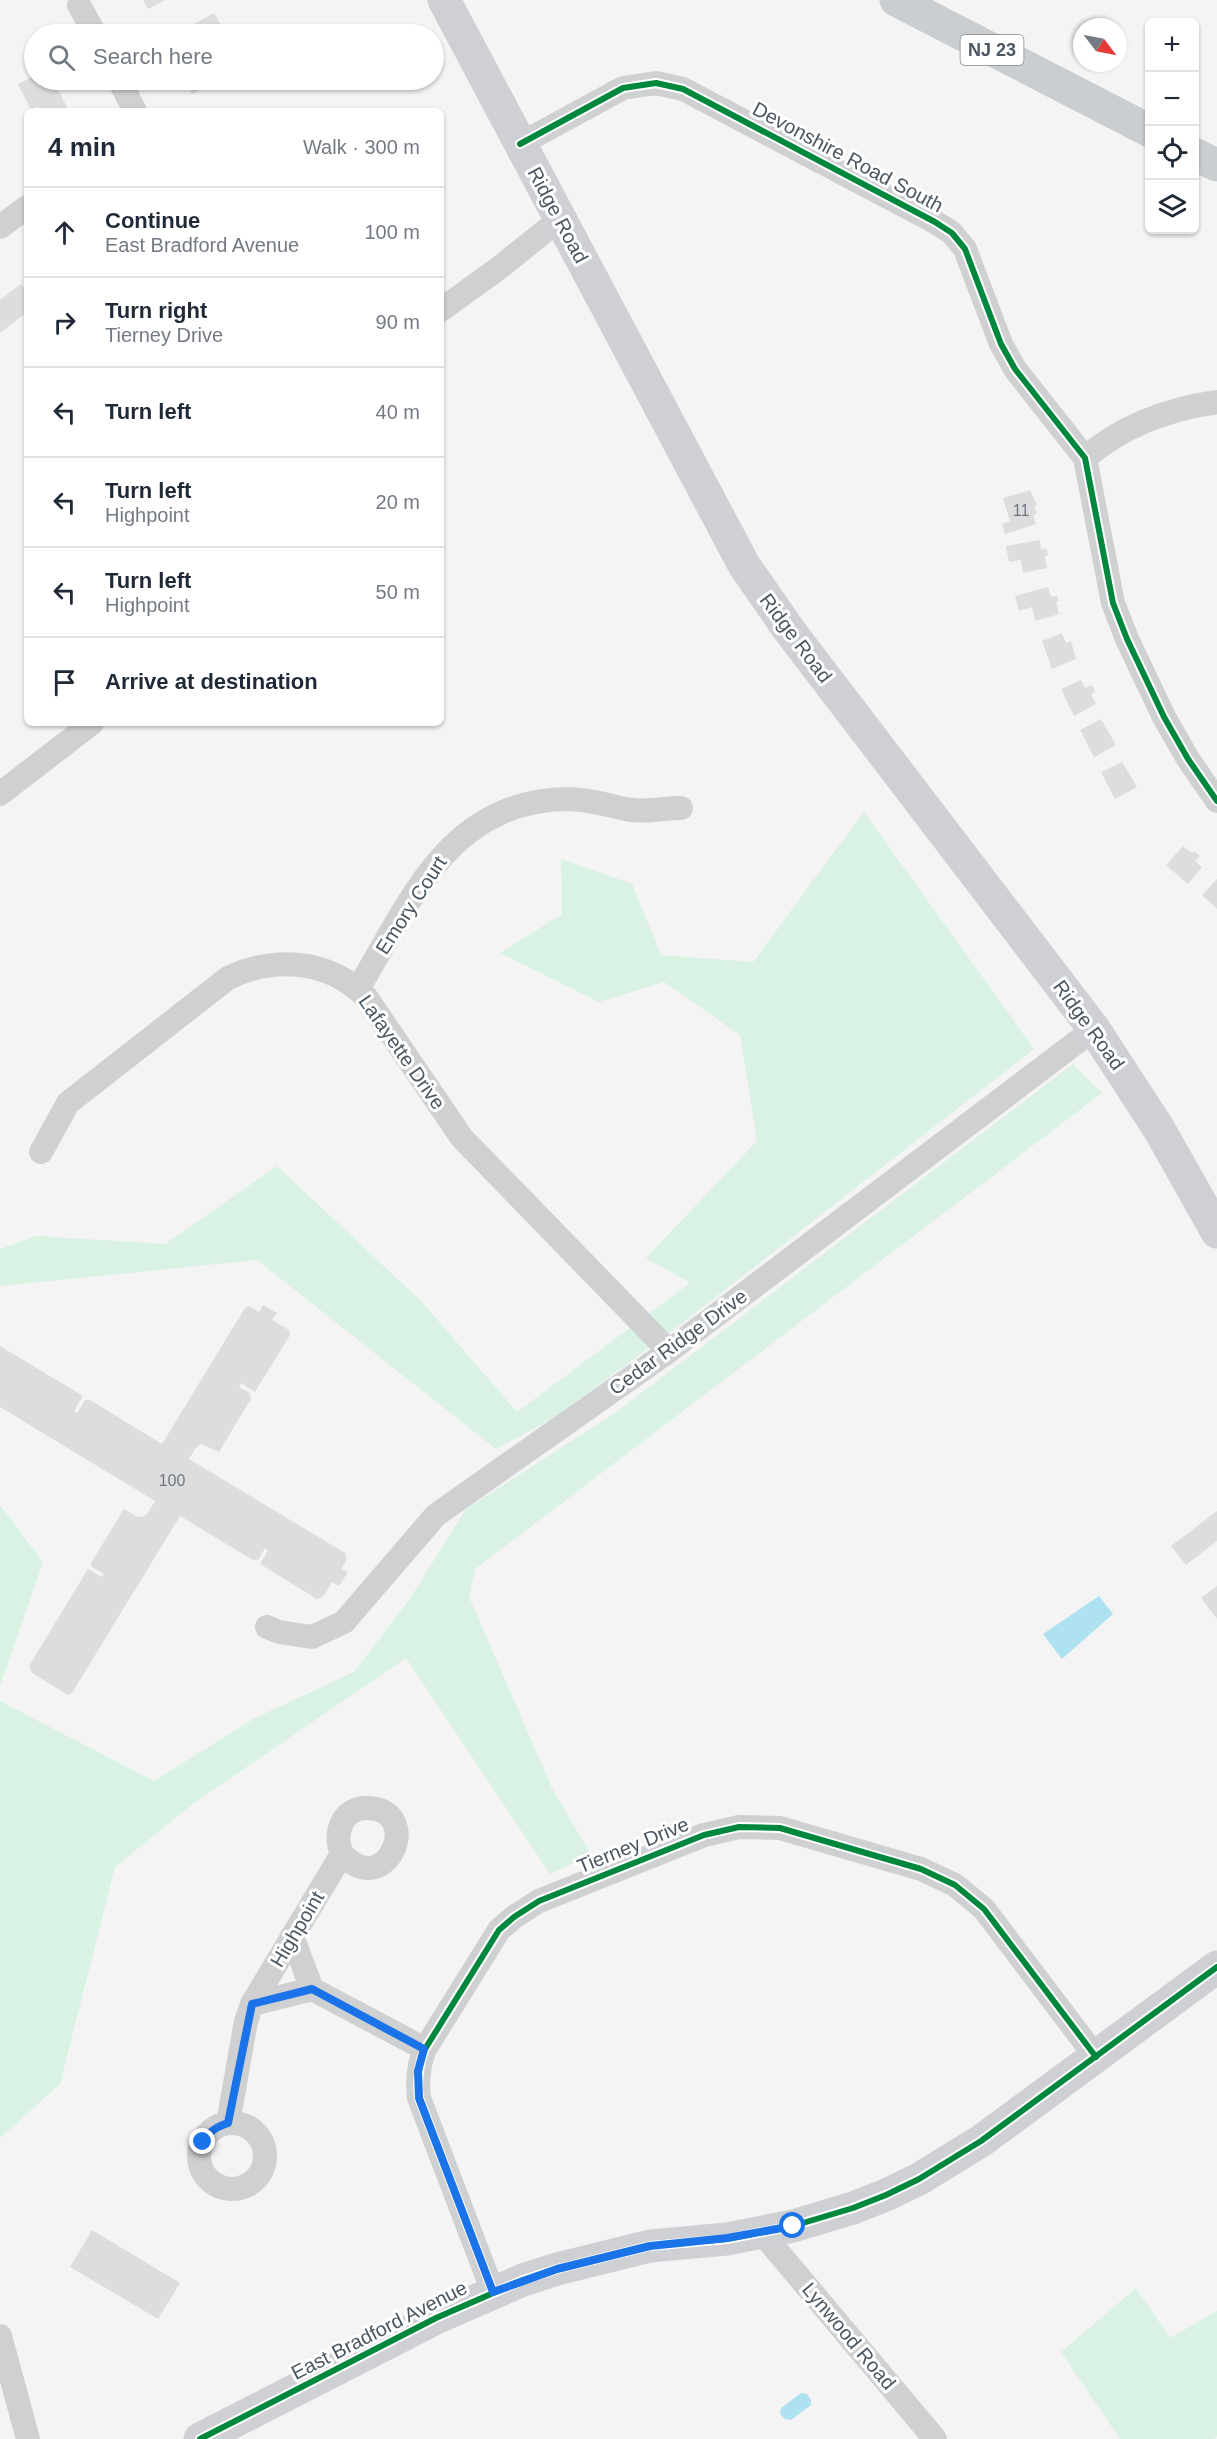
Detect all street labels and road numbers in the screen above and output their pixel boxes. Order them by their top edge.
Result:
road number: NJ 23 [960,35,1024,65]
street label: Devonshire Road South [749,97,947,217]
street label: Ridge Road [523,163,593,267]
street label: Ridge Road [755,589,837,687]
street label: Emory Court [371,852,451,958]
street label: Ridge Road [1049,976,1129,1074]
street label: Lafayette Drive [354,991,450,1113]
street label: Cedar Ridge Drive [605,1285,751,1399]
street label: Tierney Drive [574,1813,692,1877]
street label: Highpoint [266,1887,328,1971]
street label: East Bradford Avenue [287,2276,471,2384]
street label: Lynwood Road [798,2278,900,2394]

